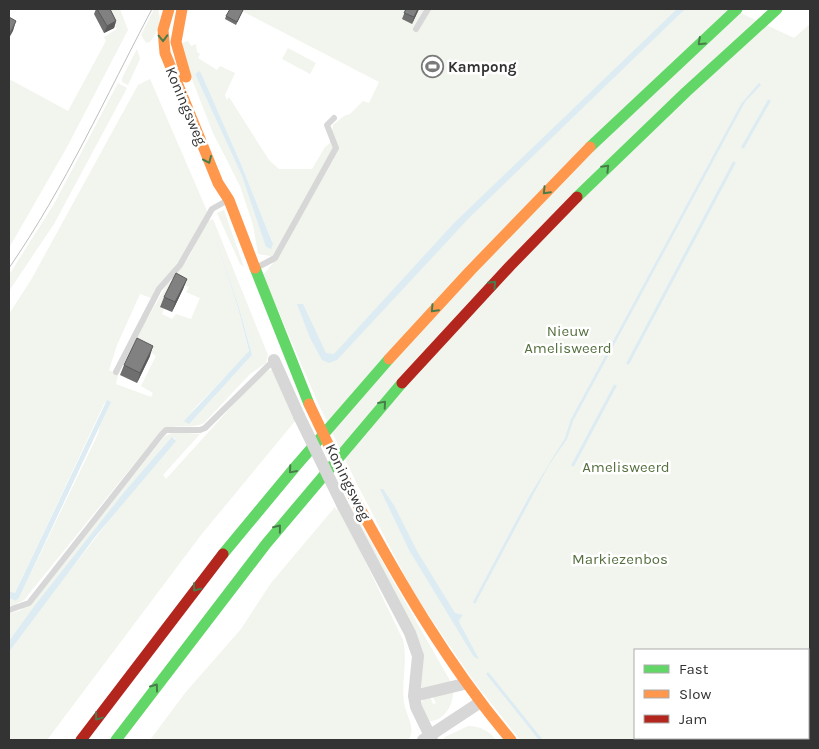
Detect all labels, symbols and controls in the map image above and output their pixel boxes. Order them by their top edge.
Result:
one-way arrow [158,34,168,42]
one-way arrow [697,36,706,45]
sports icon: Kampong [420,55,444,79]
place label: Kampong [448,58,517,76]
street label: Koningsweg [161,64,211,148]
one-way arrow [202,155,213,164]
one-way arrow [600,165,609,174]
one-way arrow [543,186,552,195]
one-way arrow [487,281,496,290]
one-way arrow [431,303,440,312]
park label: Nieuw Amelisweerd [524,322,612,357]
one-way arrow [377,401,386,410]
street label: Koningsweg [322,441,375,524]
park label: Amelisweerd [582,458,670,476]
one-way arrow [289,464,297,473]
one-way arrow [272,525,281,534]
park label: Markiezenbos [572,550,668,568]
one-way arrow [194,582,202,591]
legend [634,649,809,739]
text: Fast [679,660,709,678]
one-way arrow [149,683,158,693]
text: Slow [679,685,711,703]
text: Jam [679,710,707,728]
one-way arrow [95,711,104,721]

